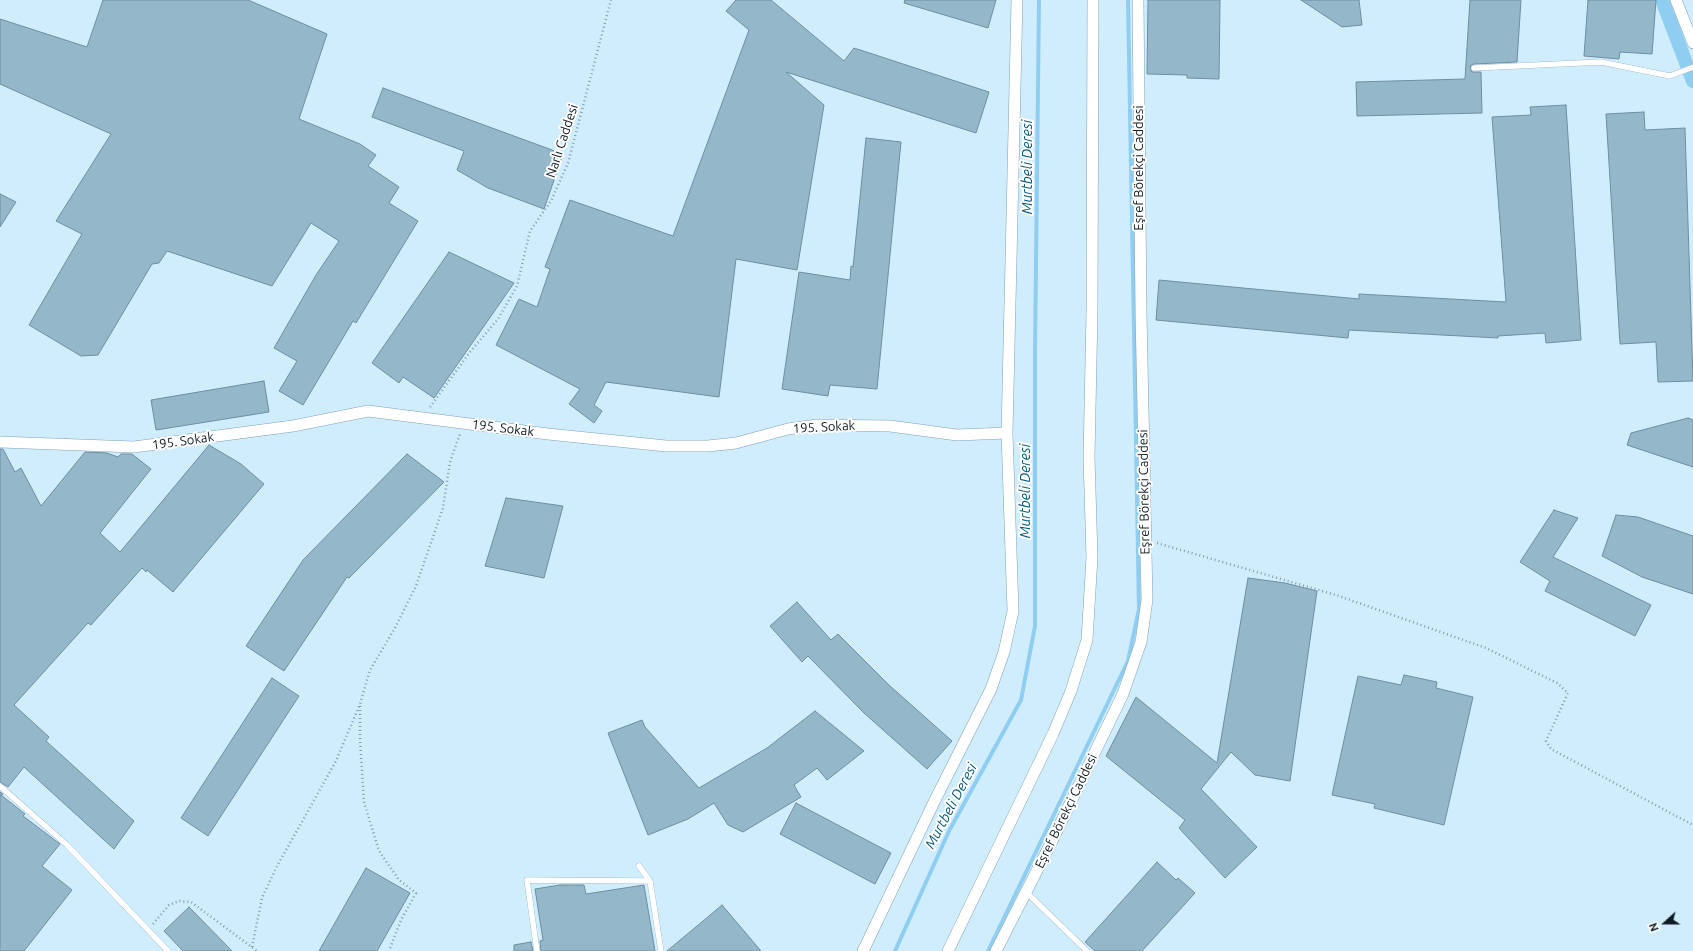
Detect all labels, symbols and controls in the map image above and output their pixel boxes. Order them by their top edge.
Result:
street label: Narlı Caddesi [543,102,581,180]
street label: Eşref Börekçi Caddesi [1131,105,1147,231]
water label: Murtbeli Deresi [1019,120,1035,214]
street label: 195. Sokak [471,416,535,440]
street label: 195. Sokak [792,418,856,436]
street label: 195. Sokak [151,429,215,453]
street label: Eşref Börekçi Caddesi [1135,429,1153,555]
water label: Murtbeli Deresi [1017,444,1033,538]
street label: Eşref Börekçi Caddesi [1032,751,1100,871]
water label: Murtbeli Deresi [921,760,981,852]
north arrow [1645,903,1685,943]
text: N [1647,921,1661,933]

